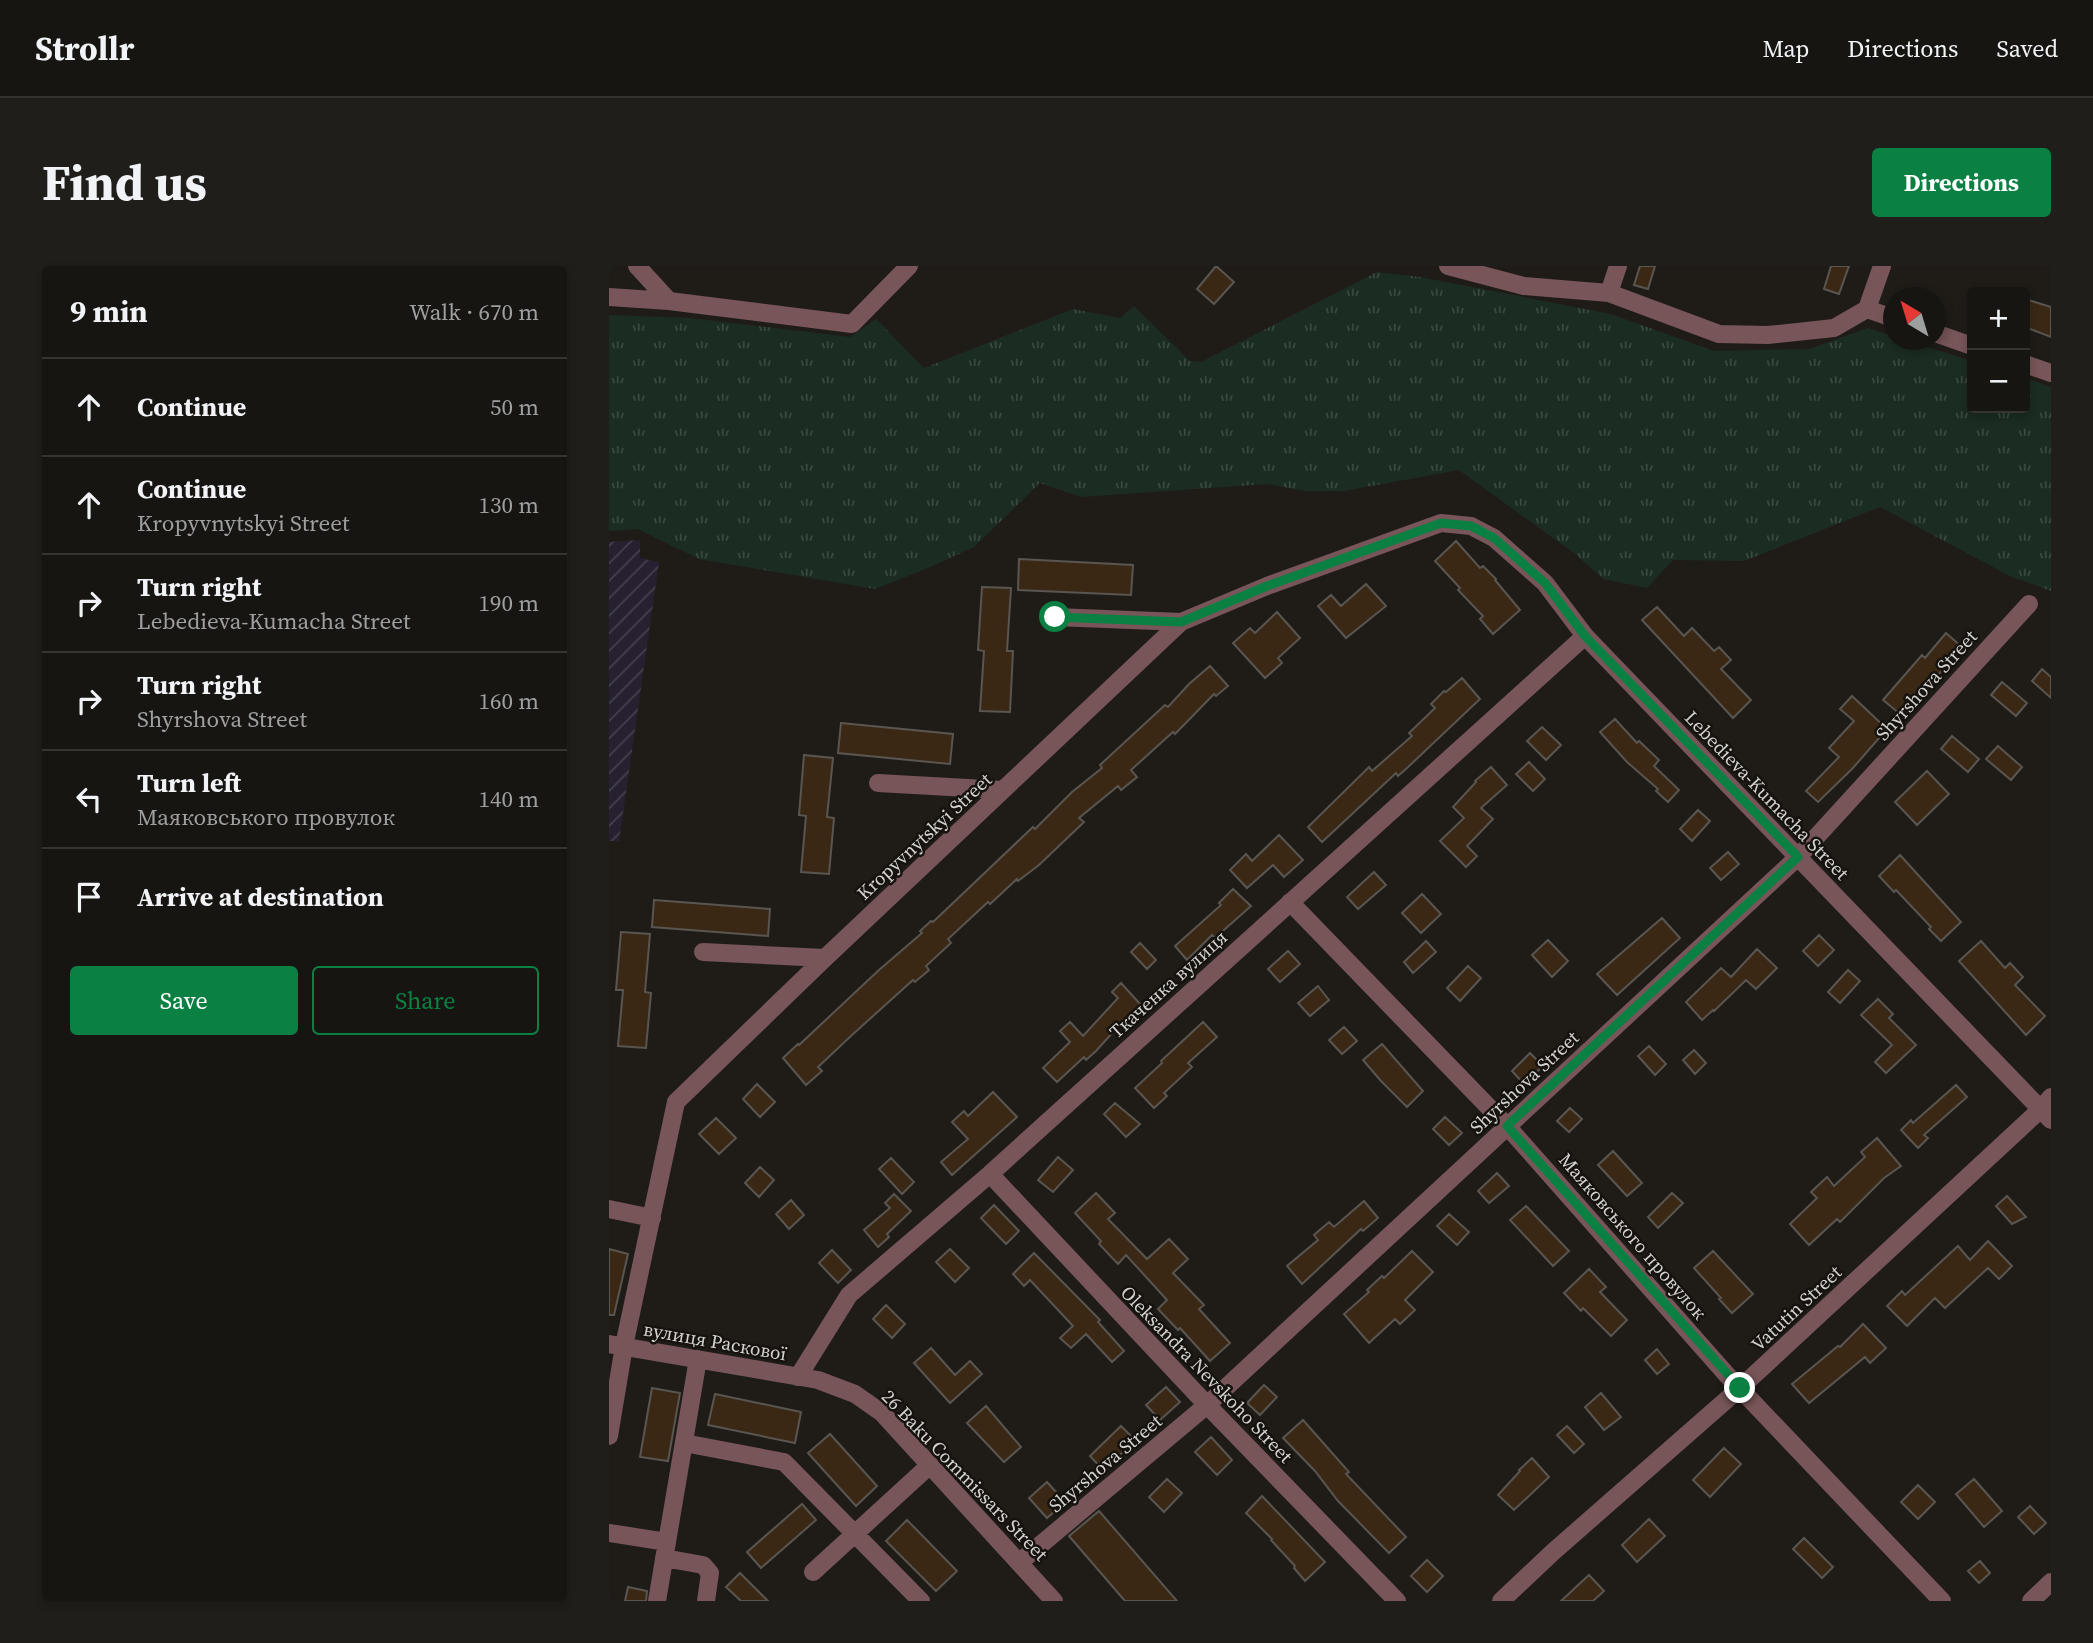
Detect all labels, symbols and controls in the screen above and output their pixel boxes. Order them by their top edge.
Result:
text: Strollr [35,26,134,71]
text: Map [1762,32,1809,65]
text: Directions [1847,32,1958,65]
text: Saved [1996,32,2058,65]
button: Directions [1872,148,2051,217]
text: Find us [42,149,207,216]
north arrow [1883,287,1946,350]
map controls [1967,287,2030,413]
button: + [1967,287,2030,350]
text: 9 min [70,291,148,332]
text: Walk · 670 m [409,296,539,328]
button: − [1967,350,2030,413]
icon: ahead [70,388,108,426]
text: Continue [137,389,246,425]
text: 50 m [490,391,539,423]
text: Continue [137,471,246,507]
icon: ahead [70,486,108,524]
text: 130 m [478,489,539,521]
text: Kropyvnytskyi Street [137,507,350,539]
text: Turn right [137,569,261,605]
icon: right [70,584,108,622]
text: 190 m [478,587,539,619]
route start [1039,601,1070,632]
text: Lebedieva-Kumacha Street [137,605,411,637]
street label: Shyrshova Street [1869,624,1983,746]
text: Turn right [137,667,261,703]
icon: right [70,682,108,720]
text: 160 m [478,685,539,717]
text: Shyrshova Street [137,703,307,735]
street label: Lebedieva-Kumacha Street [1679,705,1855,886]
text: Turn left [137,765,241,801]
street label: Kropyvnytskyi Street [851,766,998,905]
icon: left [70,780,108,818]
text: 140 m [478,783,539,815]
text: Маяковського провулок [137,801,395,833]
icon: arrive [70,878,108,916]
text: Arrive at destination [137,879,384,915]
street label: Ткаченка вулиця [1103,924,1233,1044]
button: Save [70,966,298,1035]
button: Share [312,966,539,1035]
street label: Shyrshova Street [1464,1024,1585,1139]
street label: Маяковського провулок [1553,1147,1713,1325]
street label: Vatutin Street [1745,1259,1848,1357]
street label: Oleksandra Nevskoho Street [1115,1280,1299,1469]
street label: вулиця Раскової [641,1316,789,1366]
route end [1724,1372,1755,1403]
street label: 26 Baku Commissars Street [876,1384,1054,1567]
street label: Shyrshova Street [1043,1407,1168,1518]

